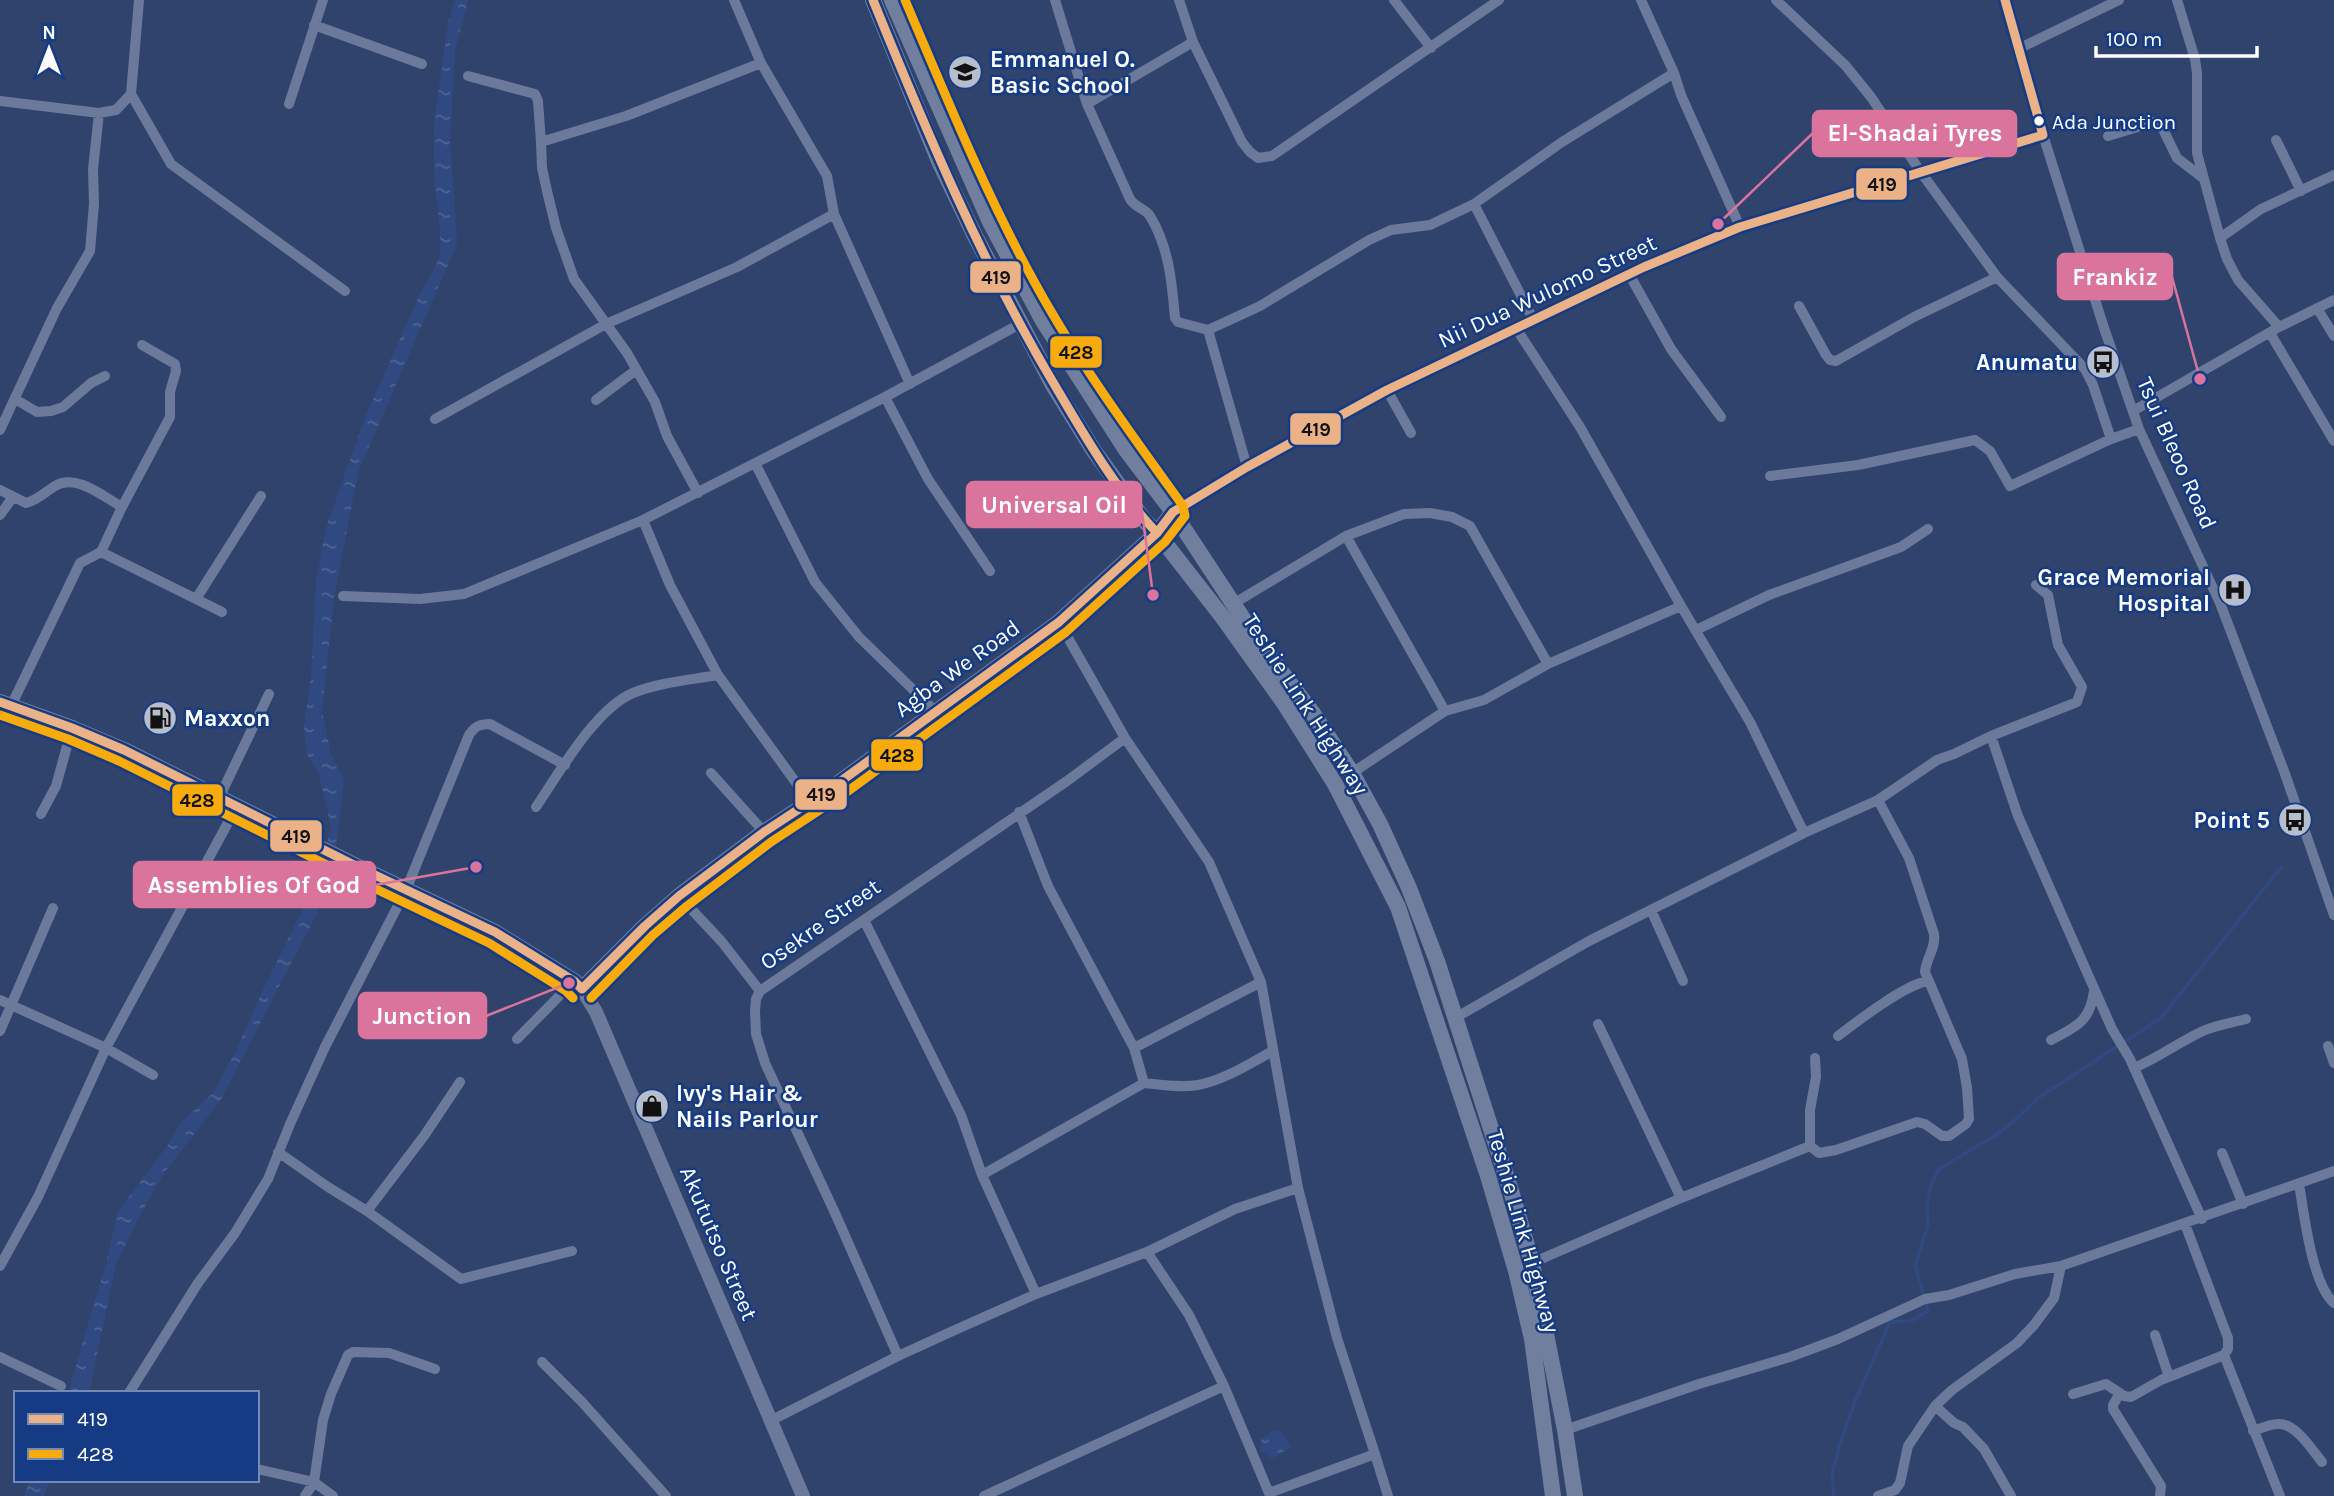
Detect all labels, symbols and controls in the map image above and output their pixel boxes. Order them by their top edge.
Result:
north arrow [14,14,84,84]
scale bar [2096,14,2257,58]
text: N [42,22,56,44]
text: 100 m [2106,27,2163,51]
place label: Emmanuel O. Basic School [990,46,1135,99]
school or university icon: Emmanuel O. Basic School [946,53,984,91]
place label: Ada Junction [2052,110,2176,134]
callout: El-Shadai Tyres [1813,111,2016,156]
marker: Ada Junction [2032,114,2046,128]
text: El-Shadai Tyres [1827,119,2003,147]
line badge: 419 [1855,167,1908,201]
text: 419 [1867,174,1897,196]
street label: Nii Dua Wulomo Street [1434,229,1661,354]
callout: Frankiz [2058,254,2172,299]
line badge: 419 [969,260,1022,294]
text: Frankiz [2072,263,2158,291]
text: 419 [981,267,1011,289]
line badge: 428 [1049,335,1103,369]
text: 428 [1058,342,1094,364]
bus stop icon: Anumatu [2084,343,2122,381]
place label: Anumatu [1976,349,2078,376]
street label: Tsui Bleoo Road [2131,373,2222,533]
line badge: 419 [1289,412,1342,446]
text: 419 [1301,419,1331,441]
callout: Universal Oil [967,482,1141,527]
text: Universal Oil [981,491,1127,519]
place label: Grace Memorial Hospital [2038,564,2210,617]
hospital icon: Grace Memorial Hospital [2216,571,2254,609]
street label: Teshie Link Highway [1237,609,1374,800]
street label: Agba We Road [889,614,1025,723]
fuel station icon: Maxxon [141,699,179,737]
place label: Maxxon [184,705,270,732]
line badge: 428 [870,738,924,772]
text: 428 [879,745,915,767]
line badge: 419 [794,778,848,811]
line badge: 428 [171,783,224,817]
text: 419 [806,784,836,806]
text: 428 [179,790,215,812]
bus stop icon: Point 5 [2276,801,2314,839]
place label: Point 5 [2193,807,2270,834]
line badge: 419 [269,819,323,853]
text: 419 [281,826,311,848]
callout: Assemblies Of God [134,862,375,907]
text: Assemblies Of God [147,871,361,899]
street label: Osekre Street [755,873,886,976]
callout: Junction [359,993,486,1038]
text: Junction [372,1002,472,1030]
place label: Ivy's Hair & Nails Parlour [676,1080,818,1133]
shop icon: Ivy's Hair & Nails Parlour [633,1087,671,1125]
street label: Teshie Link Highway [1481,1126,1566,1336]
street label: Akututso Street [674,1162,763,1325]
legend [14,1391,259,1482]
text: 419 [77,1407,108,1431]
text: 428 [77,1442,114,1466]

